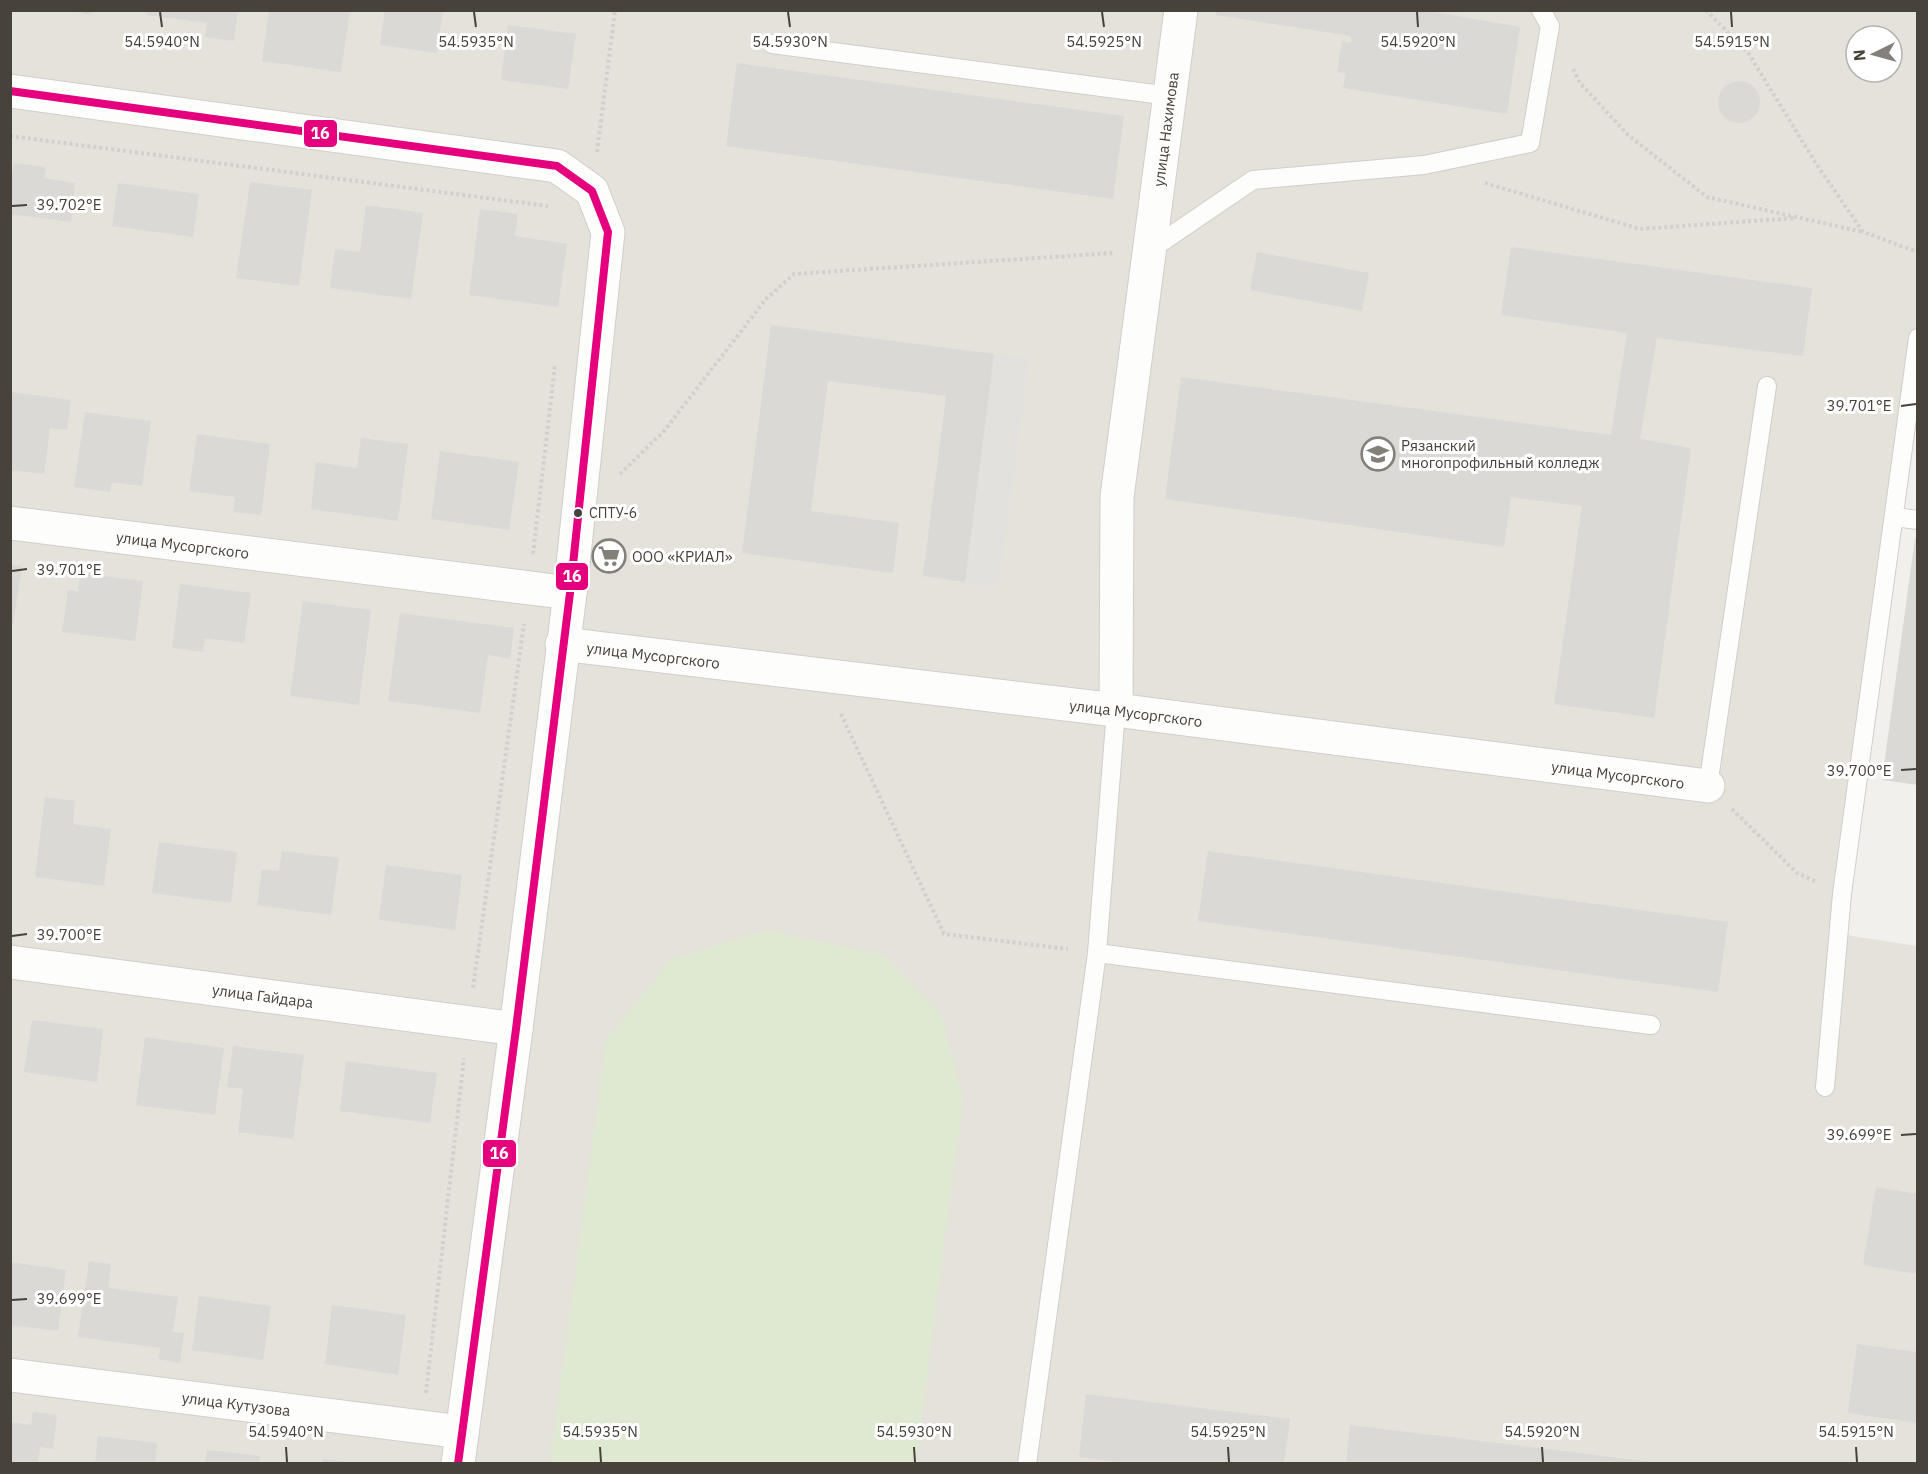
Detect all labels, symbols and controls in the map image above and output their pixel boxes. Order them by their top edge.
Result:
north arrow [1844,24,1904,84]
text: 54.5940°N [124,32,200,51]
text: 54.5935°N [438,32,514,51]
text: 54.5930°N [752,32,828,51]
text: 54.5925°N [1066,32,1142,51]
text: 54.5920°N [1380,32,1456,51]
text: 54.5915°N [1694,32,1770,51]
text: N [1849,49,1870,62]
street label: улица Нахимова [1148,71,1182,188]
line badge: 16 [303,119,338,148]
text: 16 [310,123,330,143]
text: 39.702°E [37,195,101,214]
text: 39.701°E [1827,396,1891,415]
school or university icon: Рязанский многопрофильный колледж [1360,436,1396,472]
place label: Рязанский многопрофильный колледж [1401,436,1599,472]
place label: СПТУ-6 [589,504,637,522]
marker: СПТУ-6 [572,507,584,519]
street label: улица Мусоргского [115,527,250,562]
supermarket icon: ООО «КРИАЛ» [591,538,627,574]
place label: ООО «КРИАЛ» [632,547,733,566]
text: 39.701°E [37,560,101,579]
line badge: 16 [555,562,589,591]
text: 16 [562,566,582,586]
street label: улица Мусоргского [586,638,721,672]
street label: улица Мусоргского [1068,695,1204,731]
street label: улица Мусоргского [1550,756,1686,792]
text: 39.700°E [1827,761,1891,780]
text: 39.700°E [37,925,101,944]
street label: улица Гайдара [211,979,315,1012]
text: 39.699°E [1827,1125,1891,1144]
line badge: 16 [482,1139,517,1168]
text: 16 [489,1143,509,1163]
text: 39.699°E [37,1289,101,1308]
street label: улица Кутузова [181,1387,292,1420]
text: 54.5940°N [248,1422,324,1441]
text: 54.5935°N [562,1422,638,1441]
text: 54.5930°N [876,1422,952,1441]
text: 54.5925°N [1190,1422,1266,1441]
text: 54.5920°N [1504,1422,1580,1441]
text: 54.5915°N [1818,1422,1894,1441]

